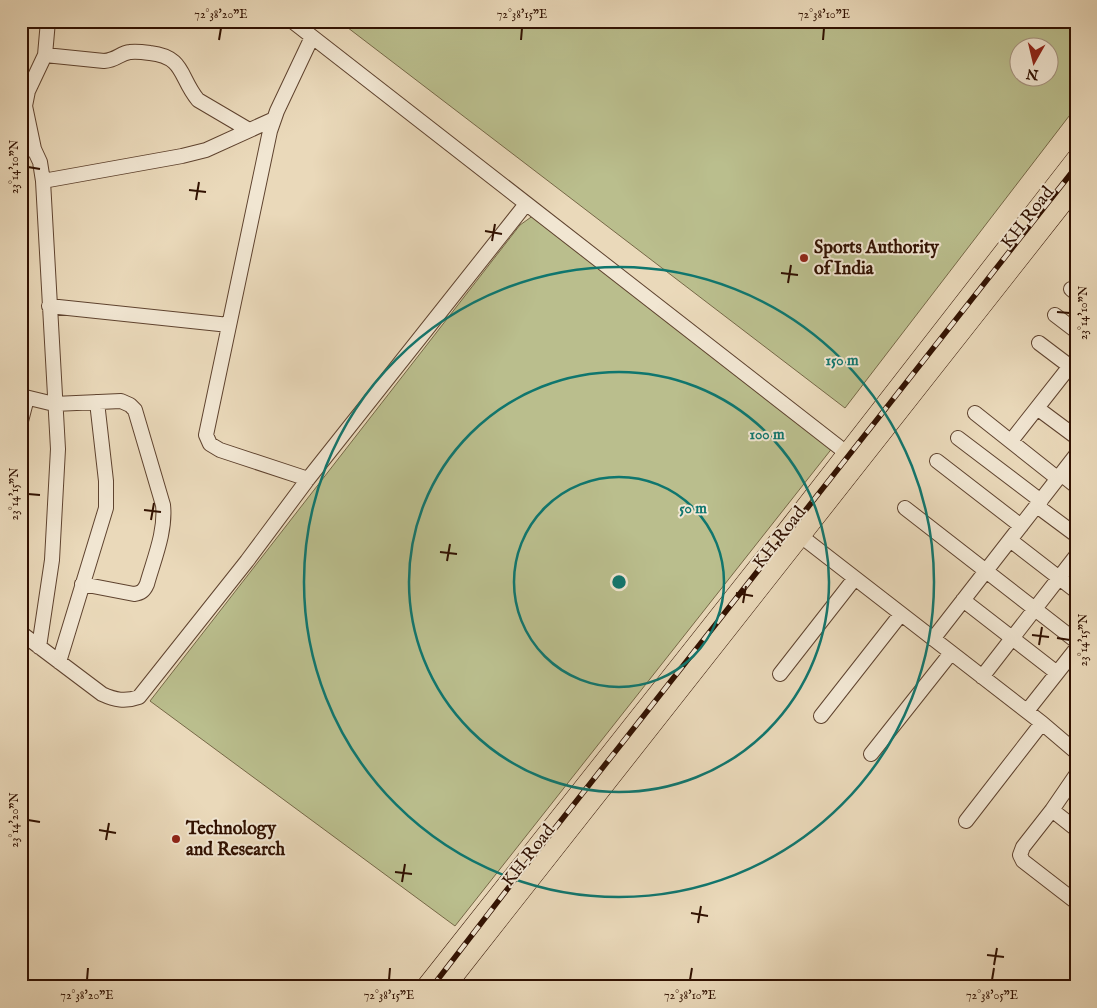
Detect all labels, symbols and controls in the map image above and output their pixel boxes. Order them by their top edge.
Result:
text: 72°38'20"E [194,7,248,22]
text: 72°38'15"E [497,7,547,22]
text: 72°38'10"E [798,7,850,22]
north arrow [1010,38,1060,88]
text: N [1025,64,1041,84]
text: 23°14'10"N [7,139,22,194]
street label: KH Road [996,182,1060,254]
place label: Sports Authority of India [814,237,940,281]
marker: Sports Authority of India [798,252,810,264]
text: 23°14'10"N [1076,285,1091,340]
text: 150 m [825,351,859,370]
text: 100 m [749,425,785,444]
text: 23°14'15"N [7,467,22,520]
text: 50 m [679,499,707,518]
street label: KH Road [748,502,812,574]
centre of rings [610,573,628,591]
text: 23°14'15"N [1076,613,1091,666]
text: 23°14'20"N [7,792,22,848]
place label: Technology and Research [185,818,285,862]
street label: KH Road [497,820,561,892]
marker: Technology and Research [170,833,182,845]
text: 72°38'20"E [60,988,114,1003]
text: 72°38'15"E [364,988,414,1003]
text: 72°38'10"E [664,988,716,1003]
text: 72°38'05"E [966,988,1018,1003]

